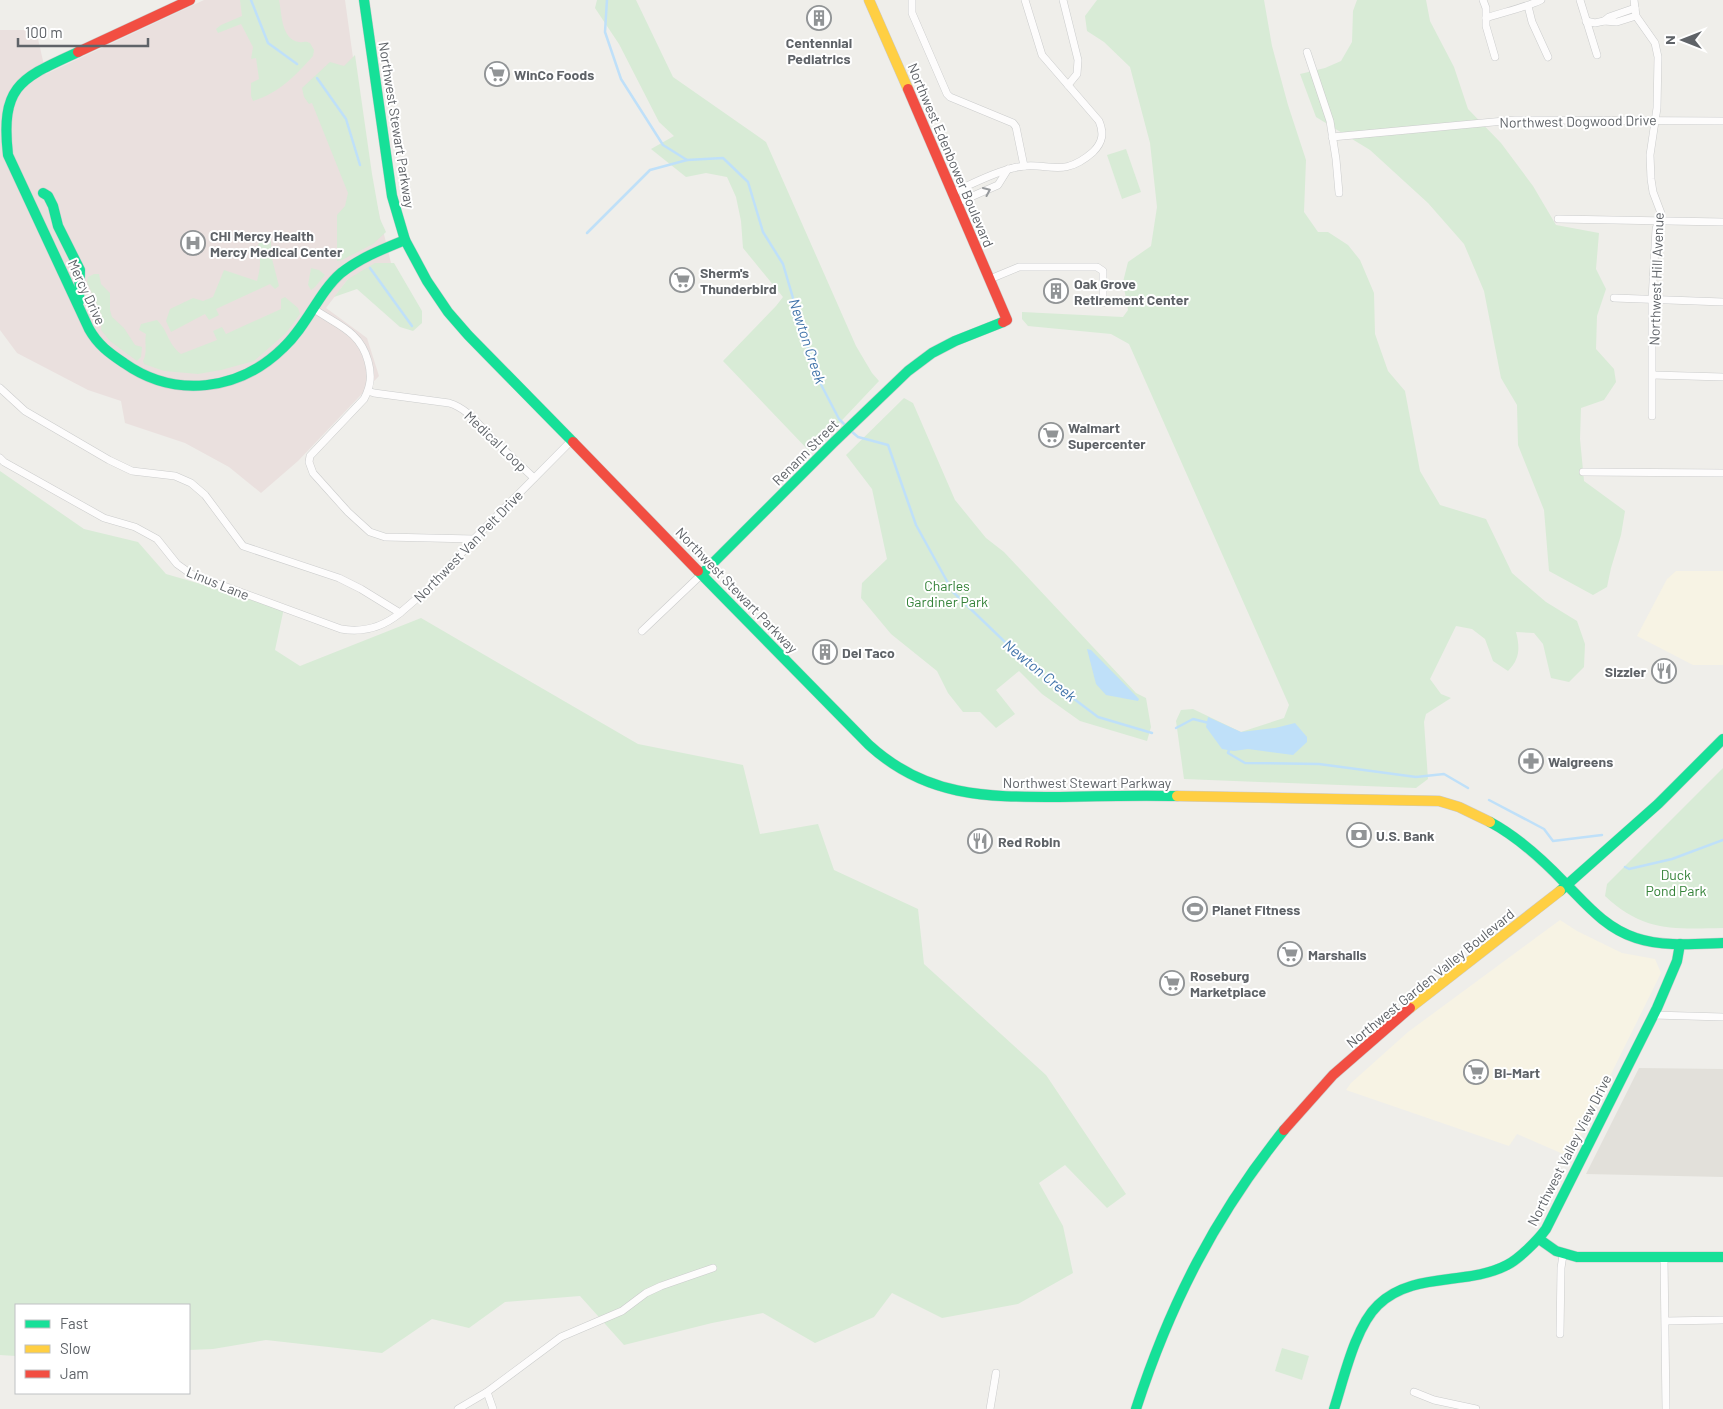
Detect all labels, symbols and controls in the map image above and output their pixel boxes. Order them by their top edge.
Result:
building icon: Centennial Pediatrics [806,5,832,31]
scale bar [18,15,148,47]
north arrow [1658,15,1708,65]
text: 100 m [25,23,63,41]
place label: Centennial Pediatrics [786,34,852,67]
text: N [1661,35,1678,45]
street label: Northwest Stewart Parkway [375,41,419,210]
street label: Northwest Edenbower Boulevard [904,60,998,250]
supermarket icon: WinCo Foods [484,61,510,87]
place label: WinCo Foods [514,66,594,83]
street label: Northwest Dogwood Drive [1499,111,1657,131]
one-way arrow [982,186,991,197]
street label: Northwest Hill Avenue [1645,212,1667,346]
place label: CHI Mercy Health Mercy Medical Center [210,227,343,260]
hospital icon: CHI Mercy Health Mercy Medical Center [180,230,206,256]
street label: Mercy Drive [64,257,110,327]
place label: Sherm's Thunderbird [700,264,777,297]
supermarket icon: Sherm's Thunderbird [669,267,695,293]
place label: Oak Grove Retirement Center [1074,275,1189,308]
building icon: Oak Grove Retirement Center [1043,278,1069,304]
water label: Newton Creek [786,296,830,387]
street label: Medical Loop [461,407,531,475]
street label: Renann Street [768,415,842,489]
place label: Walmart Supercenter [1068,419,1146,452]
supermarket icon: Walmart Supercenter [1038,422,1064,448]
street label: Northwest Van Pelt Drive [410,486,526,606]
street label: Northwest Stewart Parkway [672,524,802,657]
street label: Linus Lane [184,563,252,603]
park label: Charles Gardiner Park [906,577,988,610]
water label: Newton Creek [1000,635,1081,705]
building icon: Del Taco [812,639,838,665]
place label: Del Taco [842,644,895,661]
restaurant icon: Sizzler [1651,658,1677,684]
place label: Sizzler [1605,663,1647,680]
pharmacy icon: Walgreens [1518,748,1544,774]
place label: Walgreens [1548,753,1613,770]
street label: Northwest Stewart Parkway [1003,774,1172,791]
bank icon: U.S. Bank [1346,822,1372,848]
place label: U.S. Bank [1376,827,1435,844]
restaurant icon: Red Robin [967,828,993,854]
place label: Red Robin [998,833,1060,850]
park label: Duck Pond Park [1645,866,1707,899]
sports icon: Planet Fitness [1182,896,1208,922]
place label: Planet Fitness [1212,901,1300,918]
street label: Northwest Garden Valley Boulevard [1343,905,1517,1051]
supermarket icon: Marshalls [1277,941,1303,967]
place label: Marshalls [1308,946,1367,963]
place label: Roseburg Marketplace [1190,967,1267,1000]
supermarket icon: Roseburg Marketplace [1159,970,1185,996]
supermarket icon: Bi-Mart [1463,1059,1489,1085]
place label: Bi-Mart [1494,1064,1540,1081]
street label: Northwest Valley View Drive [1523,1071,1615,1229]
legend [15,1304,190,1394]
text: Fast [60,1314,88,1332]
text: Slow [60,1339,91,1357]
text: Jam [60,1364,89,1382]

